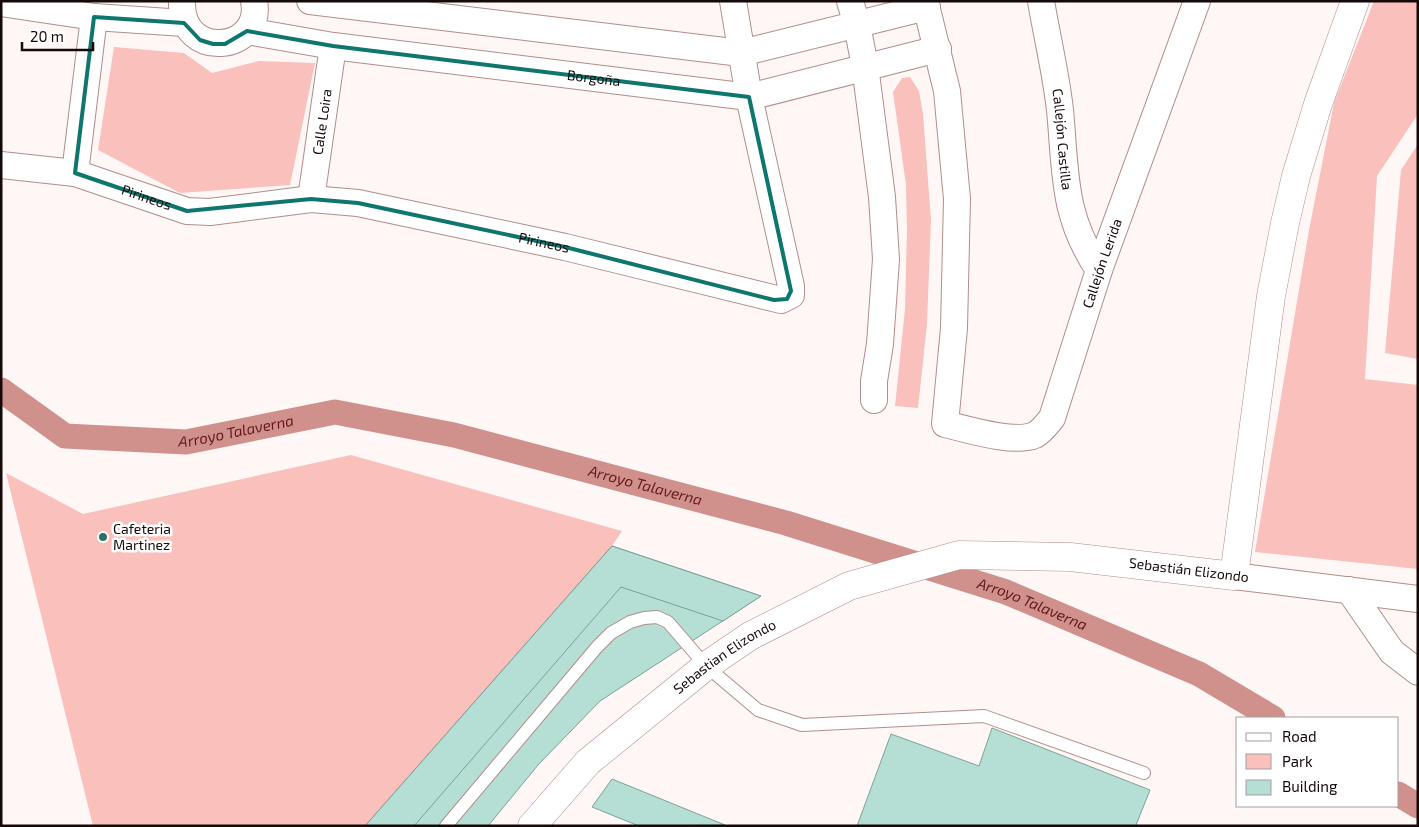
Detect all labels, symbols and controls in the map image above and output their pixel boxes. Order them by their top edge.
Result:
scale bar [22,20,94,52]
text: 20 m [30,27,64,45]
street label: Borgoña [566,66,622,89]
street label: Callejón Castilla [1049,87,1076,191]
street label: Calle Loira [308,88,335,156]
street label: Pirineos [120,180,174,213]
street label: Callejón Lerida [1078,216,1125,310]
street label: Pirineos [517,228,571,256]
water label: Arroyo Talaverna [177,411,295,450]
water label: Arroyo Talaverna [586,461,704,508]
place label: Cafeteria Martinez [113,520,171,553]
marker: Cafeteria Martinez [97,531,109,543]
street label: Sebastián Elizondo [1128,554,1250,585]
water label: Arroyo Talaverna [974,573,1090,634]
street label: Sebastian Elizondo [670,615,779,697]
legend [1236,717,1399,807]
text: Road [1282,727,1317,745]
text: Park [1282,752,1313,770]
text: Building [1282,777,1338,795]

